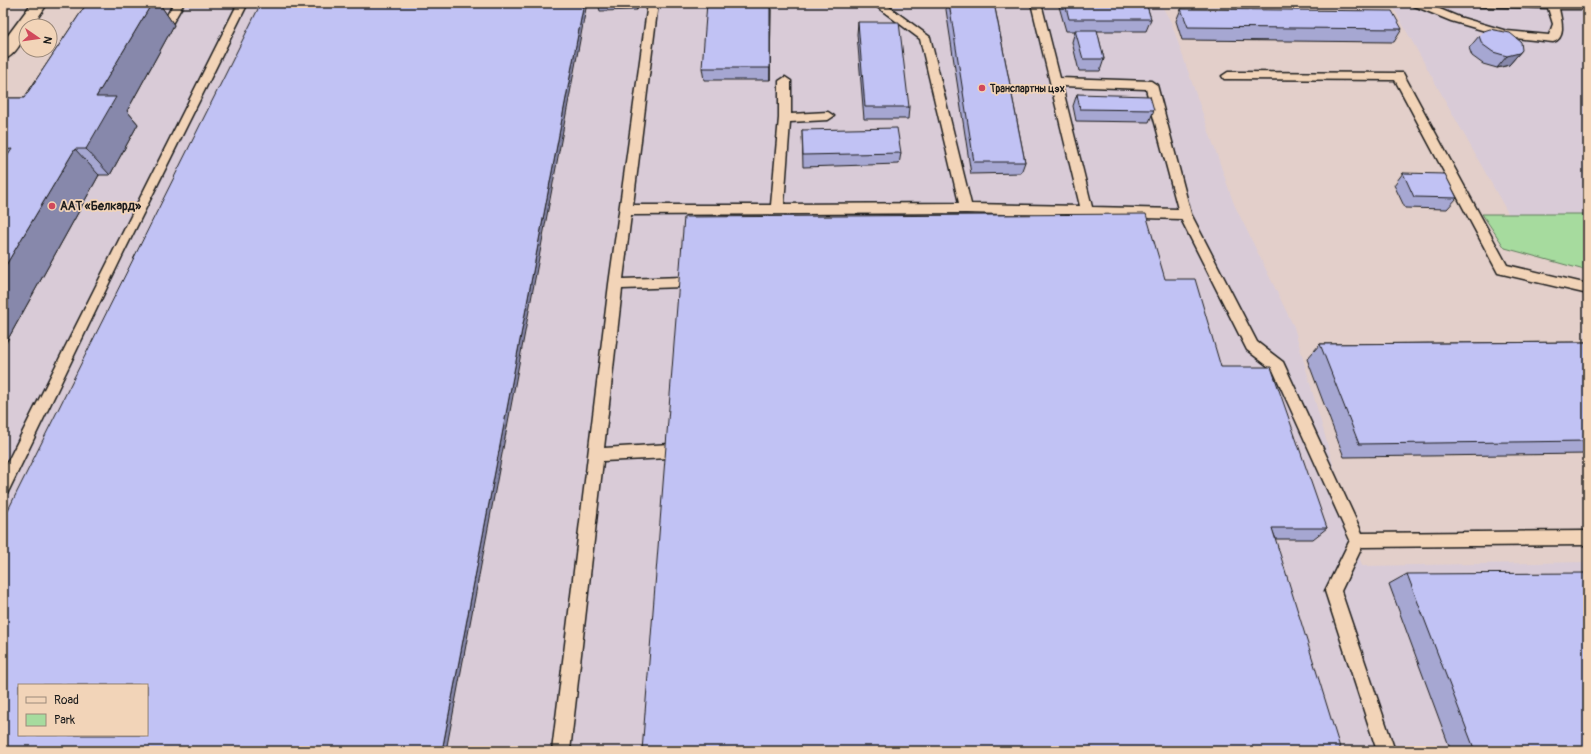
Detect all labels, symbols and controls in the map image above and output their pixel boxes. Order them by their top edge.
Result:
north arrow [18,18,58,58]
text: N [40,35,54,46]
marker: Транспартны цэх [977,83,987,93]
place label: Транспартны цэх [989,83,1065,95]
place label: ААТ «Белкард» [60,199,142,214]
marker: ААТ «Белкард» [47,201,57,211]
legend [18,684,148,736]
text: Road [54,693,79,708]
text: Park [54,713,75,728]

